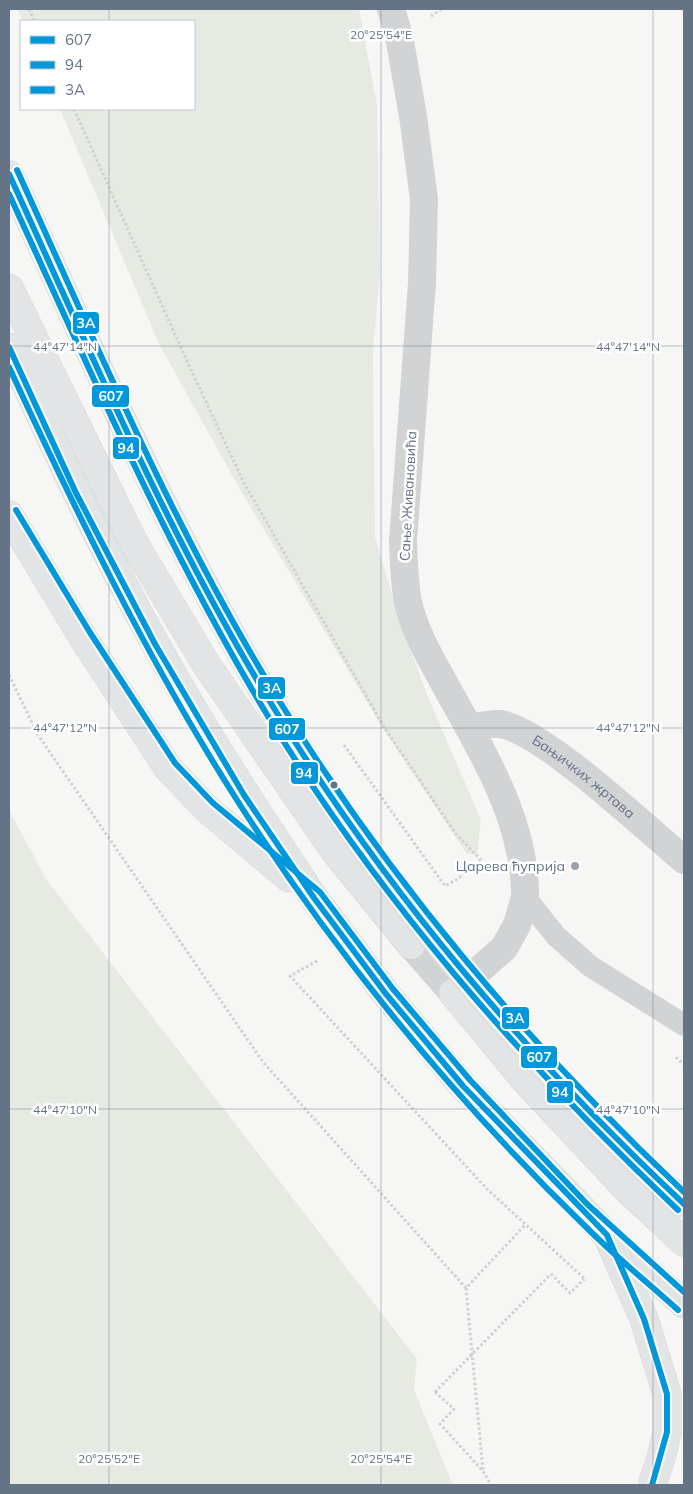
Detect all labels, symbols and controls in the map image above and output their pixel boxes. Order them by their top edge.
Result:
legend [20,20,195,110]
text: 20°25'54"E [350,27,412,42]
text: 607 [65,30,92,49]
text: 94 [65,55,83,74]
text: 3A [65,80,85,99]
line badge: 3A [72,311,100,335]
text: 3A [77,314,96,332]
text: 44°47'14"N [33,339,97,354]
text: 44°47'14"N [596,339,660,354]
line badge: 607 [91,384,130,408]
text: 607 [98,387,124,405]
street label: Сање Живановића [396,431,420,561]
line badge: 94 [112,436,140,460]
text: 94 [118,439,135,457]
line badge: 3A [257,676,286,700]
text: 3A [263,679,282,697]
line badge: 607 [268,717,306,741]
text: 44°47'12"N [33,720,97,735]
text: 607 [274,720,300,738]
text: 44°47'12"N [596,720,660,735]
street label: Бањичких жртава [529,731,639,822]
line badge: 94 [290,761,319,785]
text: 94 [296,764,313,782]
unlabelled marker [329,780,339,790]
place label: Царева ћуприја [456,857,565,875]
marker: Царева ћуприја [569,860,581,872]
line badge: 3A [501,1006,530,1030]
text: 3A [506,1009,525,1027]
line badge: 607 [520,1045,558,1069]
text: 607 [526,1048,552,1066]
line badge: 94 [546,1080,574,1104]
text: 94 [552,1083,569,1101]
text: 44°47'10"N [33,1102,97,1117]
text: 44°47'10"N [596,1102,660,1117]
text: 20°25'52"E [78,1451,140,1466]
text: 20°25'54"E [350,1451,412,1466]

